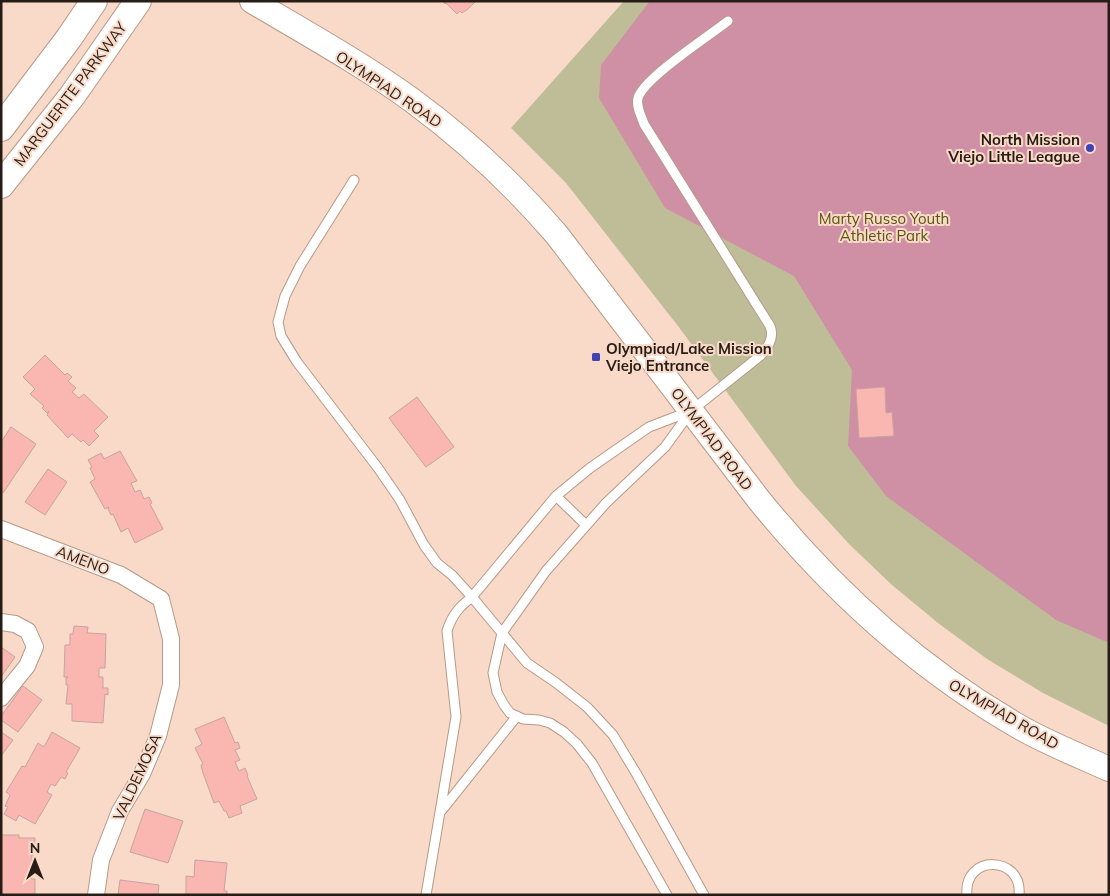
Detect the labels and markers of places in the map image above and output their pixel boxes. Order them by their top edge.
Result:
place label: North Mission Viejo Little League [947,130,1080,166]
marker: North Mission Viejo Little League [1084,142,1096,154]
place label: Olympiad/Lake Mission Viejo Entrance [605,339,772,375]
marker: Olympiad/Lake Mission Viejo Entrance [590,351,602,363]

